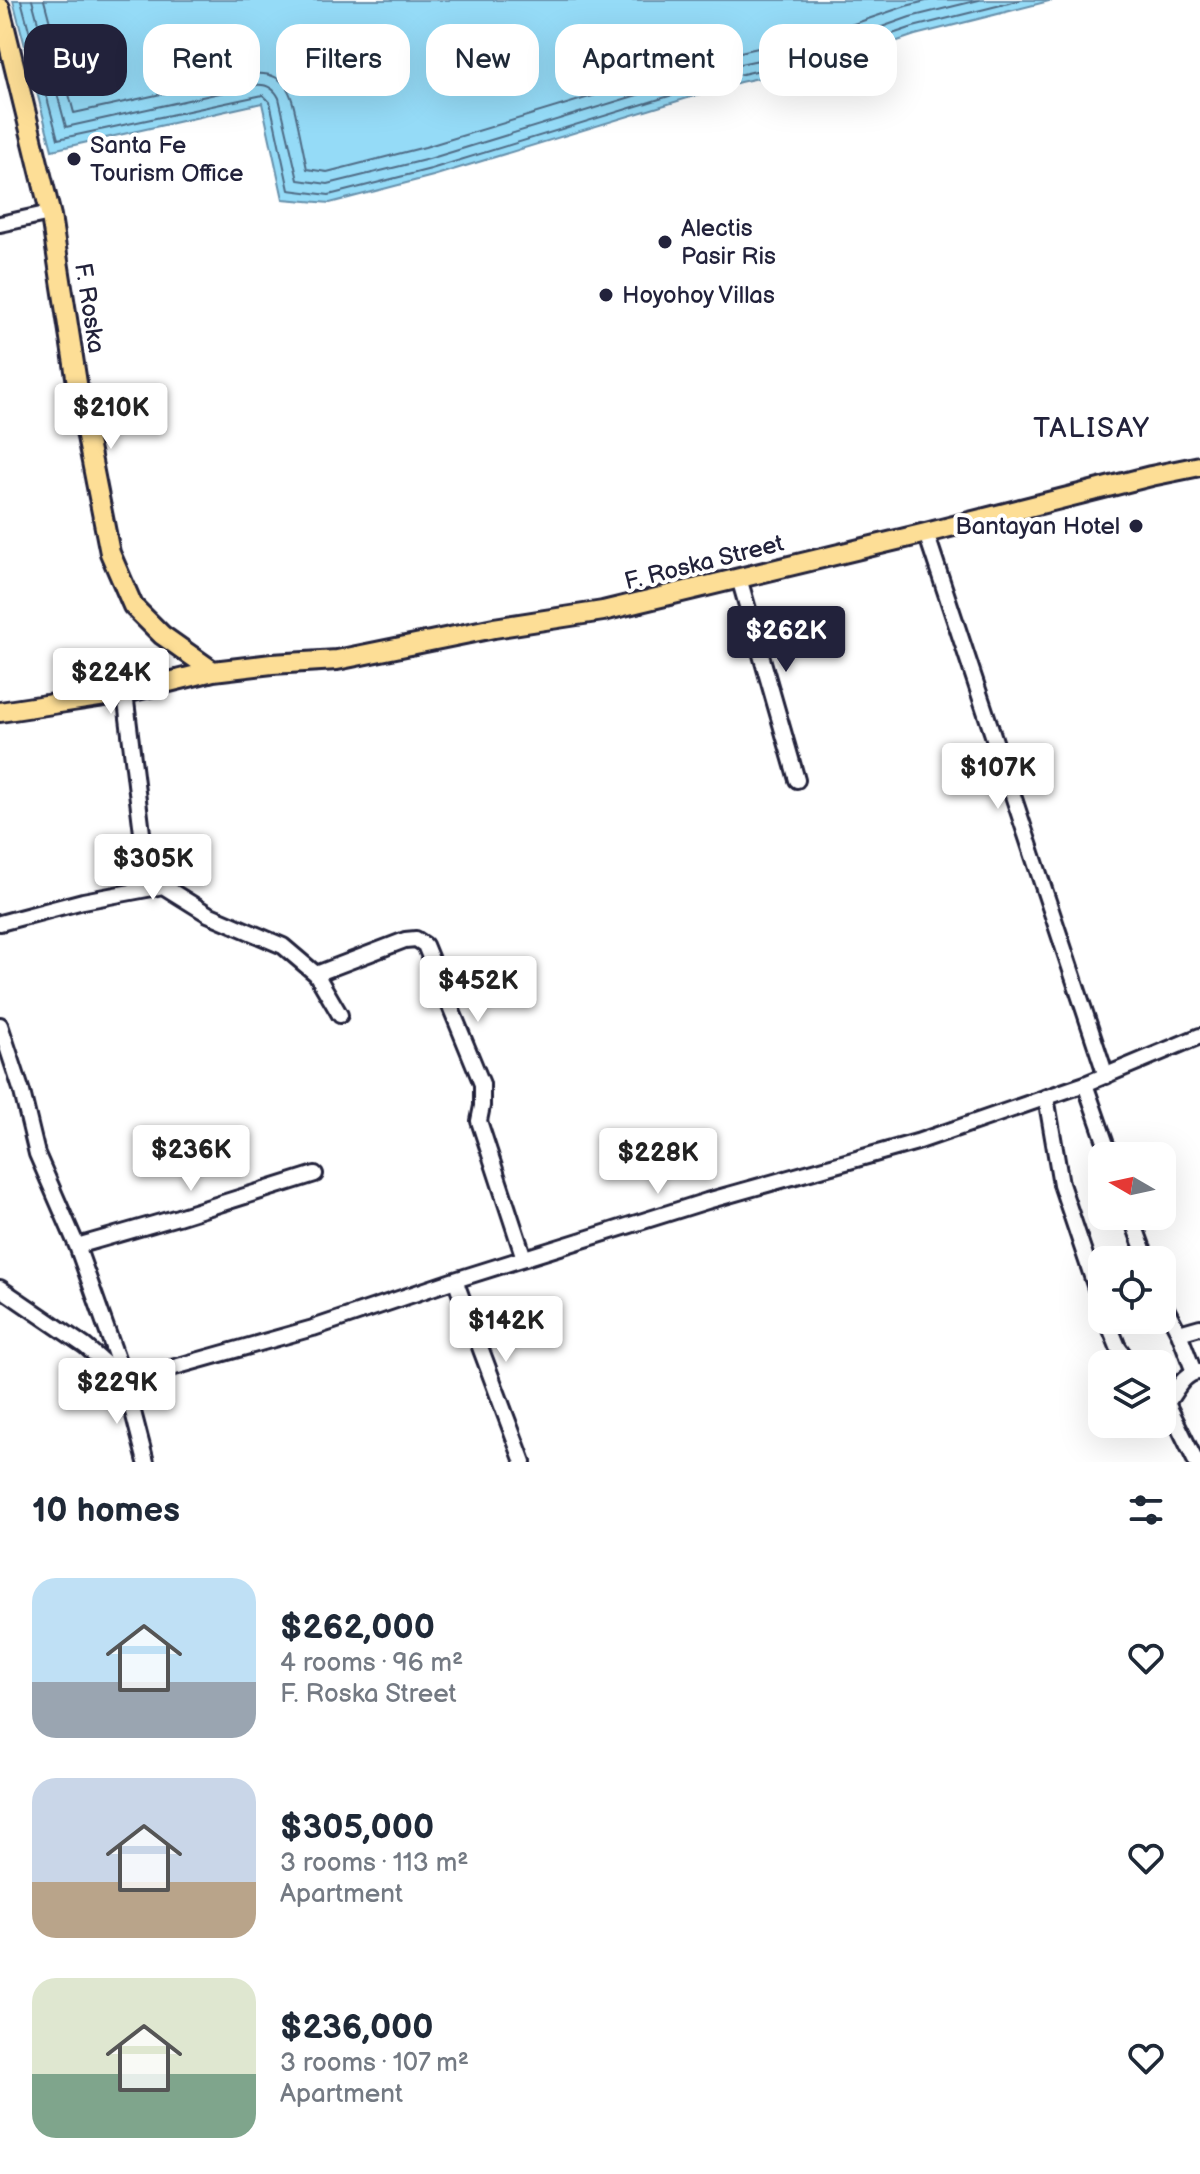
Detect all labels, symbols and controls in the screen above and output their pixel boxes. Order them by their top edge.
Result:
chip: Buy [24,24,127,96]
chip: Rent [143,24,260,96]
chip: Filters [276,24,410,96]
chip: New [426,24,539,96]
chip: Apartment [555,24,743,96]
chip: House [759,24,897,96]
place label: Santa Fe Tourism Office [90,131,244,188]
marker: Santa Fe Tourism Office [65,150,83,168]
place label: Alectis Pasir Ris [681,214,776,271]
marker: Alectis Pasir Ris [656,233,674,251]
street label: F. Roska [68,261,111,355]
place label: Hoyohoy Villas [622,281,775,310]
marker: Hoyohoy Villas [597,286,615,304]
pin: $210K [55,383,167,451]
text: $210K [73,393,150,424]
district label: TALISAY [1033,412,1151,445]
place label: Bantayan Hotel [955,512,1120,541]
marker: Bantayan Hotel [1127,517,1145,535]
street label: F. Roska Street [622,529,787,596]
pin: $262K [730,606,842,674]
text: $262K [745,616,827,647]
pin: $224K [55,648,167,716]
text: $224K [71,658,151,689]
pin: $107K [942,743,1054,811]
text: $107K [960,753,1036,784]
pin: $305K [97,834,209,902]
text: $305K [112,844,194,875]
pin: $452K [422,956,534,1024]
text: $452K [438,966,518,997]
pin: $236K [135,1125,247,1193]
pin: $228K [602,1128,714,1196]
text: $236K [151,1135,231,1166]
text: $228K [617,1138,699,1169]
north arrow [1088,1142,1176,1230]
map controls [1088,1142,1176,1438]
button: locate [1088,1246,1176,1334]
pin: $142K [450,1296,562,1364]
text: $142K [468,1306,544,1337]
button: layers [1088,1350,1176,1438]
pin: $229K [61,1358,173,1426]
text: $229K [76,1368,158,1399]
icon: filters [1124,1488,1168,1532]
text: 10 homes [32,1490,180,1531]
text: $262,000 [280,1607,435,1648]
icon: home [96,1610,192,1706]
icon: heart [1124,1636,1168,1680]
text: 4 rooms · 96 m² [280,1648,463,1679]
text: F. Roska Street [280,1679,457,1710]
text: $305,000 [280,1807,434,1848]
icon: home [96,1810,192,1906]
icon: heart [1124,1836,1168,1880]
text: 3 rooms · 113 m² [280,1848,469,1879]
text: Apartment [280,1879,403,1910]
text: $236,000 [280,2007,433,2048]
icon: home [96,2010,192,2106]
icon: heart [1124,2036,1168,2080]
text: 3 rooms · 107 m² [280,2048,469,2079]
text: Apartment [280,2079,403,2110]

